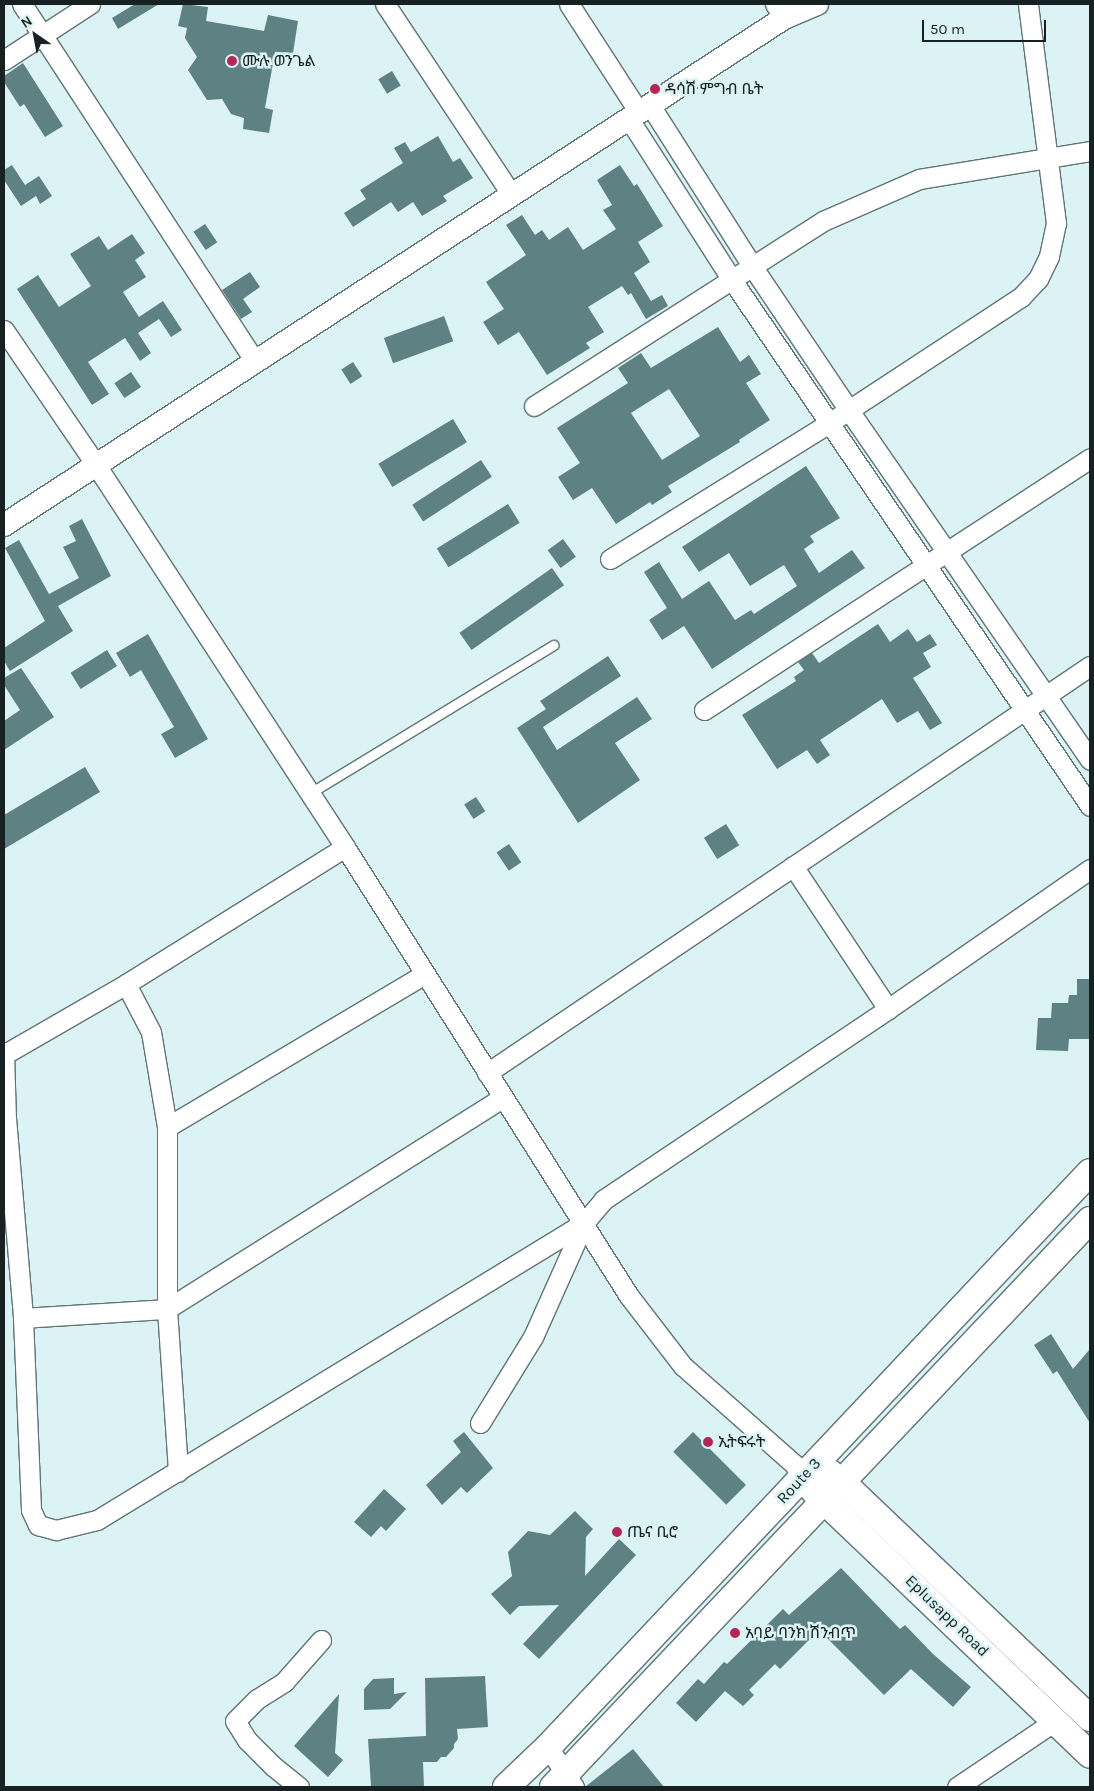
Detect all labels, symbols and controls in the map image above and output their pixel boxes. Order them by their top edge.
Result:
north arrow [10,10,60,60]
scale bar [924,10,1048,42]
text: N [18,12,35,32]
text: 50 m [930,20,965,38]
place label: ሙሉ ወንጌል [242,51,315,71]
marker: ሙሉ ወንጌል [226,55,238,67]
place label: ዳሳሽ ምግብ ቤት [665,79,763,99]
marker: ዳሳሽ ምግብ ቤት [649,83,661,95]
place label: ኢትፍሩት [718,1432,765,1452]
marker: ኢትፍሩት [702,1436,714,1448]
street label: Route 3 [773,1454,825,1508]
place label: ጤና ቢሮ [627,1522,678,1542]
marker: ጤና ቢሮ [611,1526,623,1538]
street label: Eplusapp Road [901,1571,993,1661]
place label: አባይ ባንክ ሽንብጥ [745,1623,856,1643]
marker: አባይ ባንክ ሽንብጥ [729,1627,741,1639]

